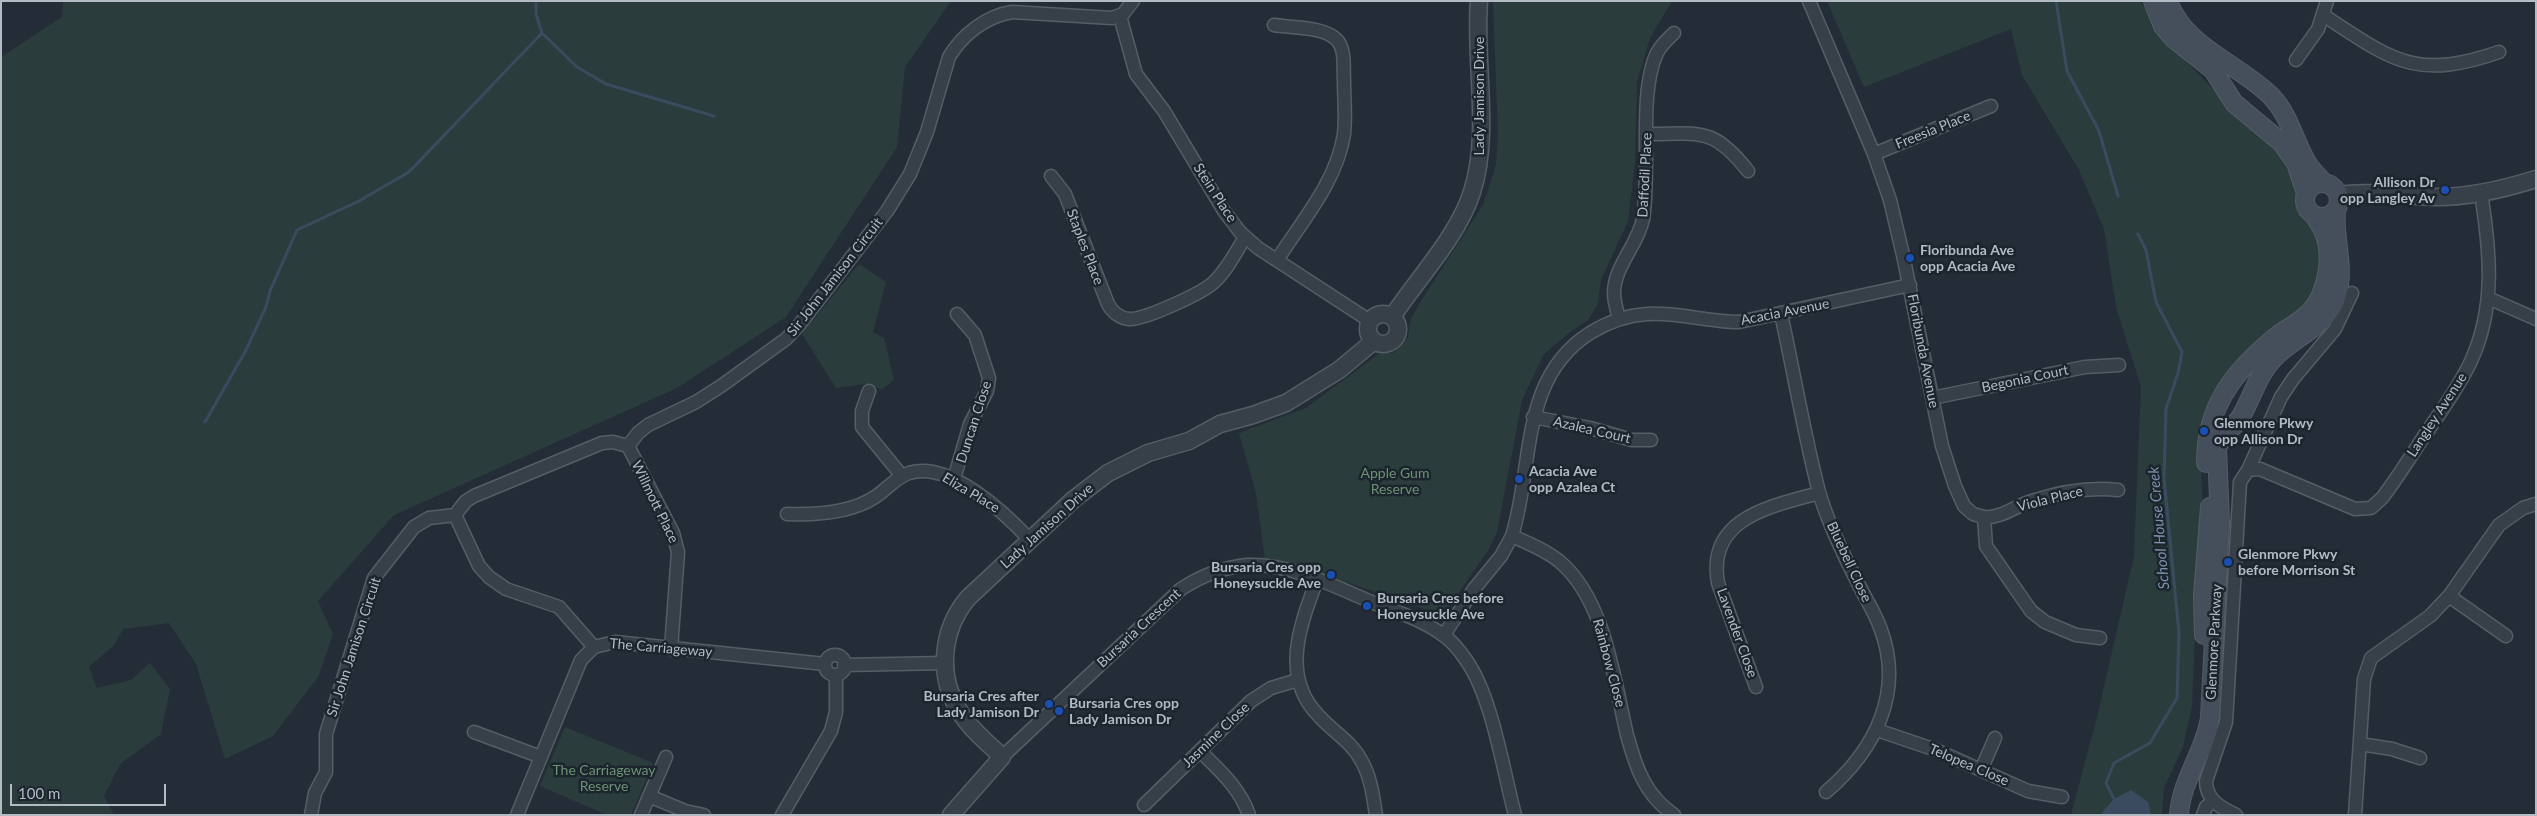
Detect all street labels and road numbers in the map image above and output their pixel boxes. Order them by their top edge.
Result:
street label: Lady Jamison Drive [1471,36,1487,156]
street label: Freesia Place [1893,107,1973,153]
street label: Daffodil Place [1634,132,1656,218]
street label: Stein Place [1190,160,1240,226]
street label: Staples Place [1063,207,1107,287]
street label: Sir John Jamison Circuit [784,214,886,340]
street label: Floribunda Avenue [1904,293,1942,409]
street label: Acacia Avenue [1739,295,1831,329]
street label: Begonia Court [1980,362,2070,396]
street label: Langley Avenue [2404,370,2470,460]
street label: Duncan Close [953,379,995,465]
street label: Azalea Court [1552,413,1632,447]
street label: Willmott Place [628,458,682,546]
street label: Eliza Place [939,469,1003,517]
street label: Lady Jamison Drive [997,480,1097,572]
street label: Viola Place [2015,483,2085,515]
street label: Bluebell Close [1823,519,1875,605]
street label: Sir John Jamison Circuit [324,575,384,719]
street label: Glenmore Parkway [2203,584,2225,700]
street label: Bursaria Crescent [1094,585,1184,671]
street label: Lavender Close [1713,586,1761,680]
street label: Rainbow Close [1589,617,1629,709]
street label: The Carriageway [609,635,713,661]
street label: Jasmine Close [1179,699,1253,771]
street label: Telopea Close [1927,741,2011,789]

